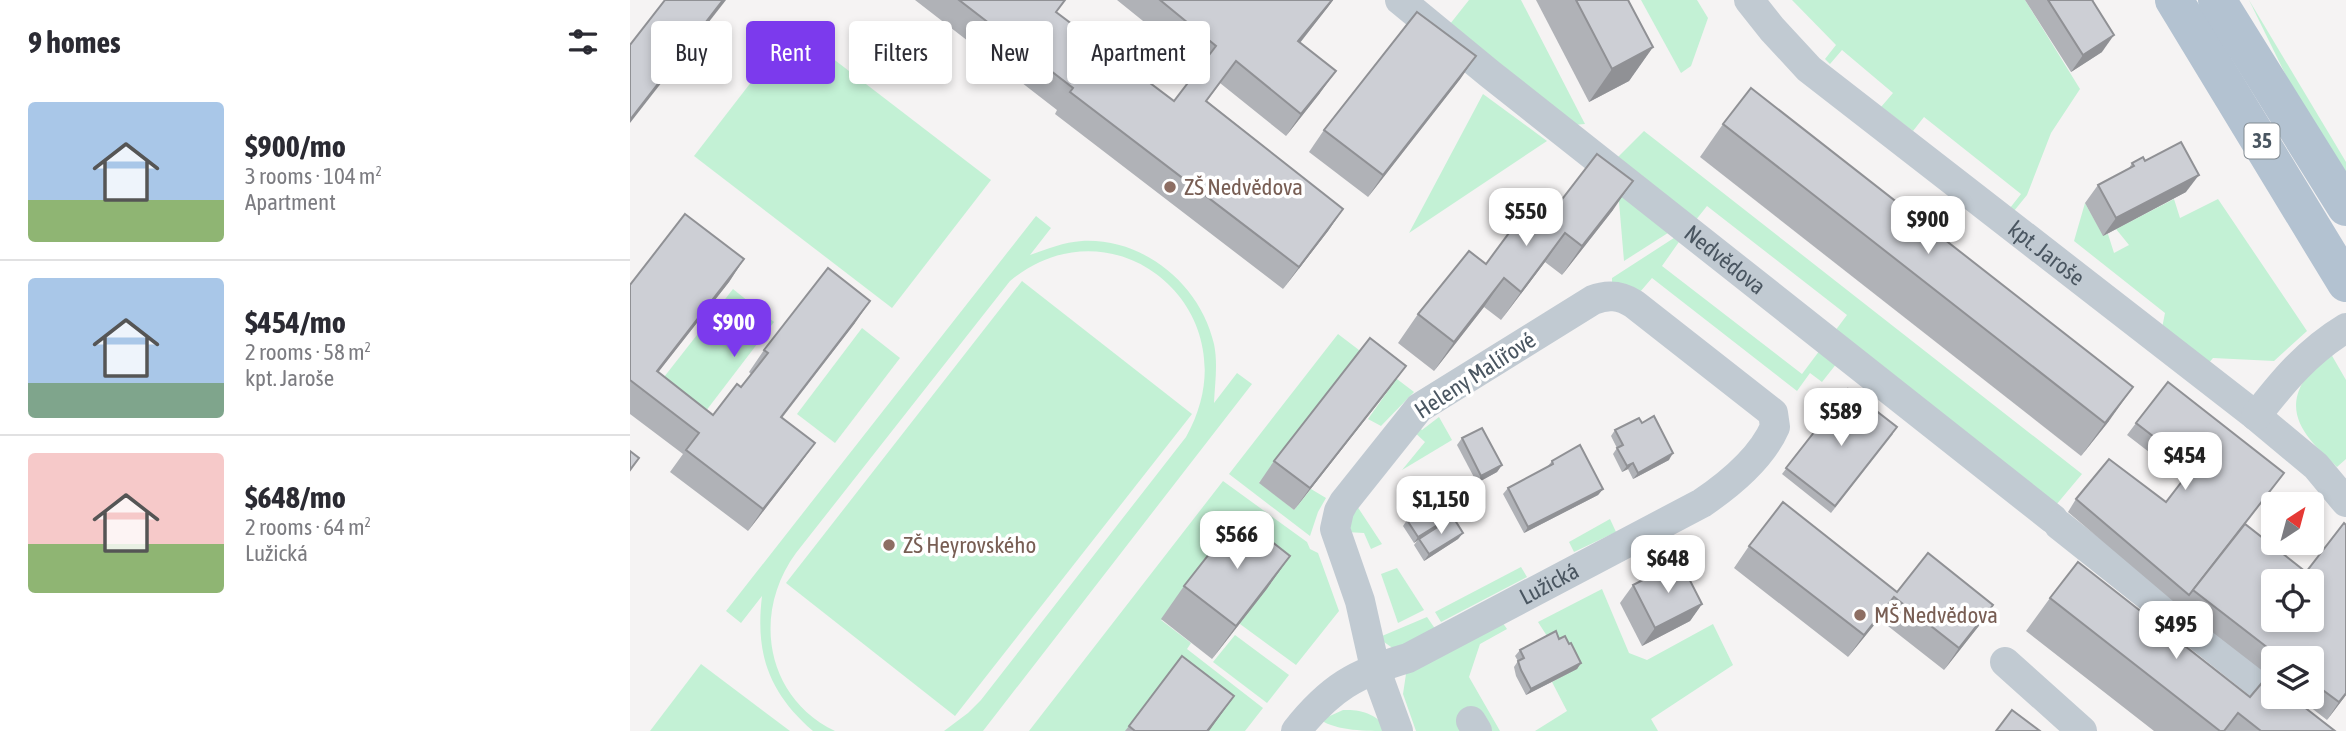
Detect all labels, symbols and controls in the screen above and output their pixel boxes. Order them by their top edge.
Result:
chip: Buy [651,21,732,84]
chip: Rent [746,21,835,84]
chip: Filters [849,21,952,84]
chip: New [966,21,1053,84]
chip: Apartment [1067,21,1210,84]
icon: filters [564,23,602,61]
text: 9 homes [28,25,121,59]
road number: 35 [2244,124,2280,158]
text: $900/mo [245,129,346,163]
icon: home [84,130,168,214]
text: 3 rooms · 104 m² [245,163,382,189]
place label: ZŠ Nedvědova [1184,174,1303,200]
marker: ZŠ Nedvědova [1162,179,1178,195]
pin: $550 [1485,188,1567,248]
text: Apartment [245,189,336,215]
pin: $900 [1887,196,1969,256]
text: $550 [1505,198,1547,224]
text: $900 [1907,206,1949,232]
street label: kpt. Jaroše [2003,216,2090,291]
street label: Nedvědova [1679,220,1771,300]
pin: $900 [693,300,775,359]
text: $454/mo [245,305,346,339]
icon: home [84,306,168,390]
text: $900 [713,309,755,335]
street label: Heleny Malířové [1410,326,1540,424]
text: 2 rooms · 58 m² [245,339,371,365]
text: kpt. Jaroše [245,365,334,391]
pin: $589 [1800,388,1882,448]
text: $589 [1820,398,1862,424]
pin: $454 [2144,433,2226,492]
text: $454 [2164,442,2206,468]
pin: $1,150 [1384,476,1498,536]
text: $648/mo [245,480,346,514]
icon: home [84,481,168,565]
text: $1,150 [1413,486,1470,512]
north arrow [2261,492,2324,555]
map controls [2261,492,2324,709]
pin: $566 [1196,512,1278,571]
text: 2 rooms · 64 m² [245,514,371,540]
text: $566 [1216,521,1258,547]
place label: ZŠ Heyrovského [903,532,1036,558]
pin: $648 [1627,536,1709,595]
marker: ZŠ Heyrovského [881,537,897,553]
text: Lužická [245,540,308,566]
text: $648 [1647,545,1689,571]
street label: Lužická [1515,557,1583,610]
button: locate [2261,569,2324,632]
place label: MŠ Nedvědova [1874,602,1998,628]
pin: $495 [2135,602,2217,661]
marker: MŠ Nedvědova [1852,607,1868,623]
text: $495 [2155,611,2197,637]
button: layers [2261,646,2324,709]

